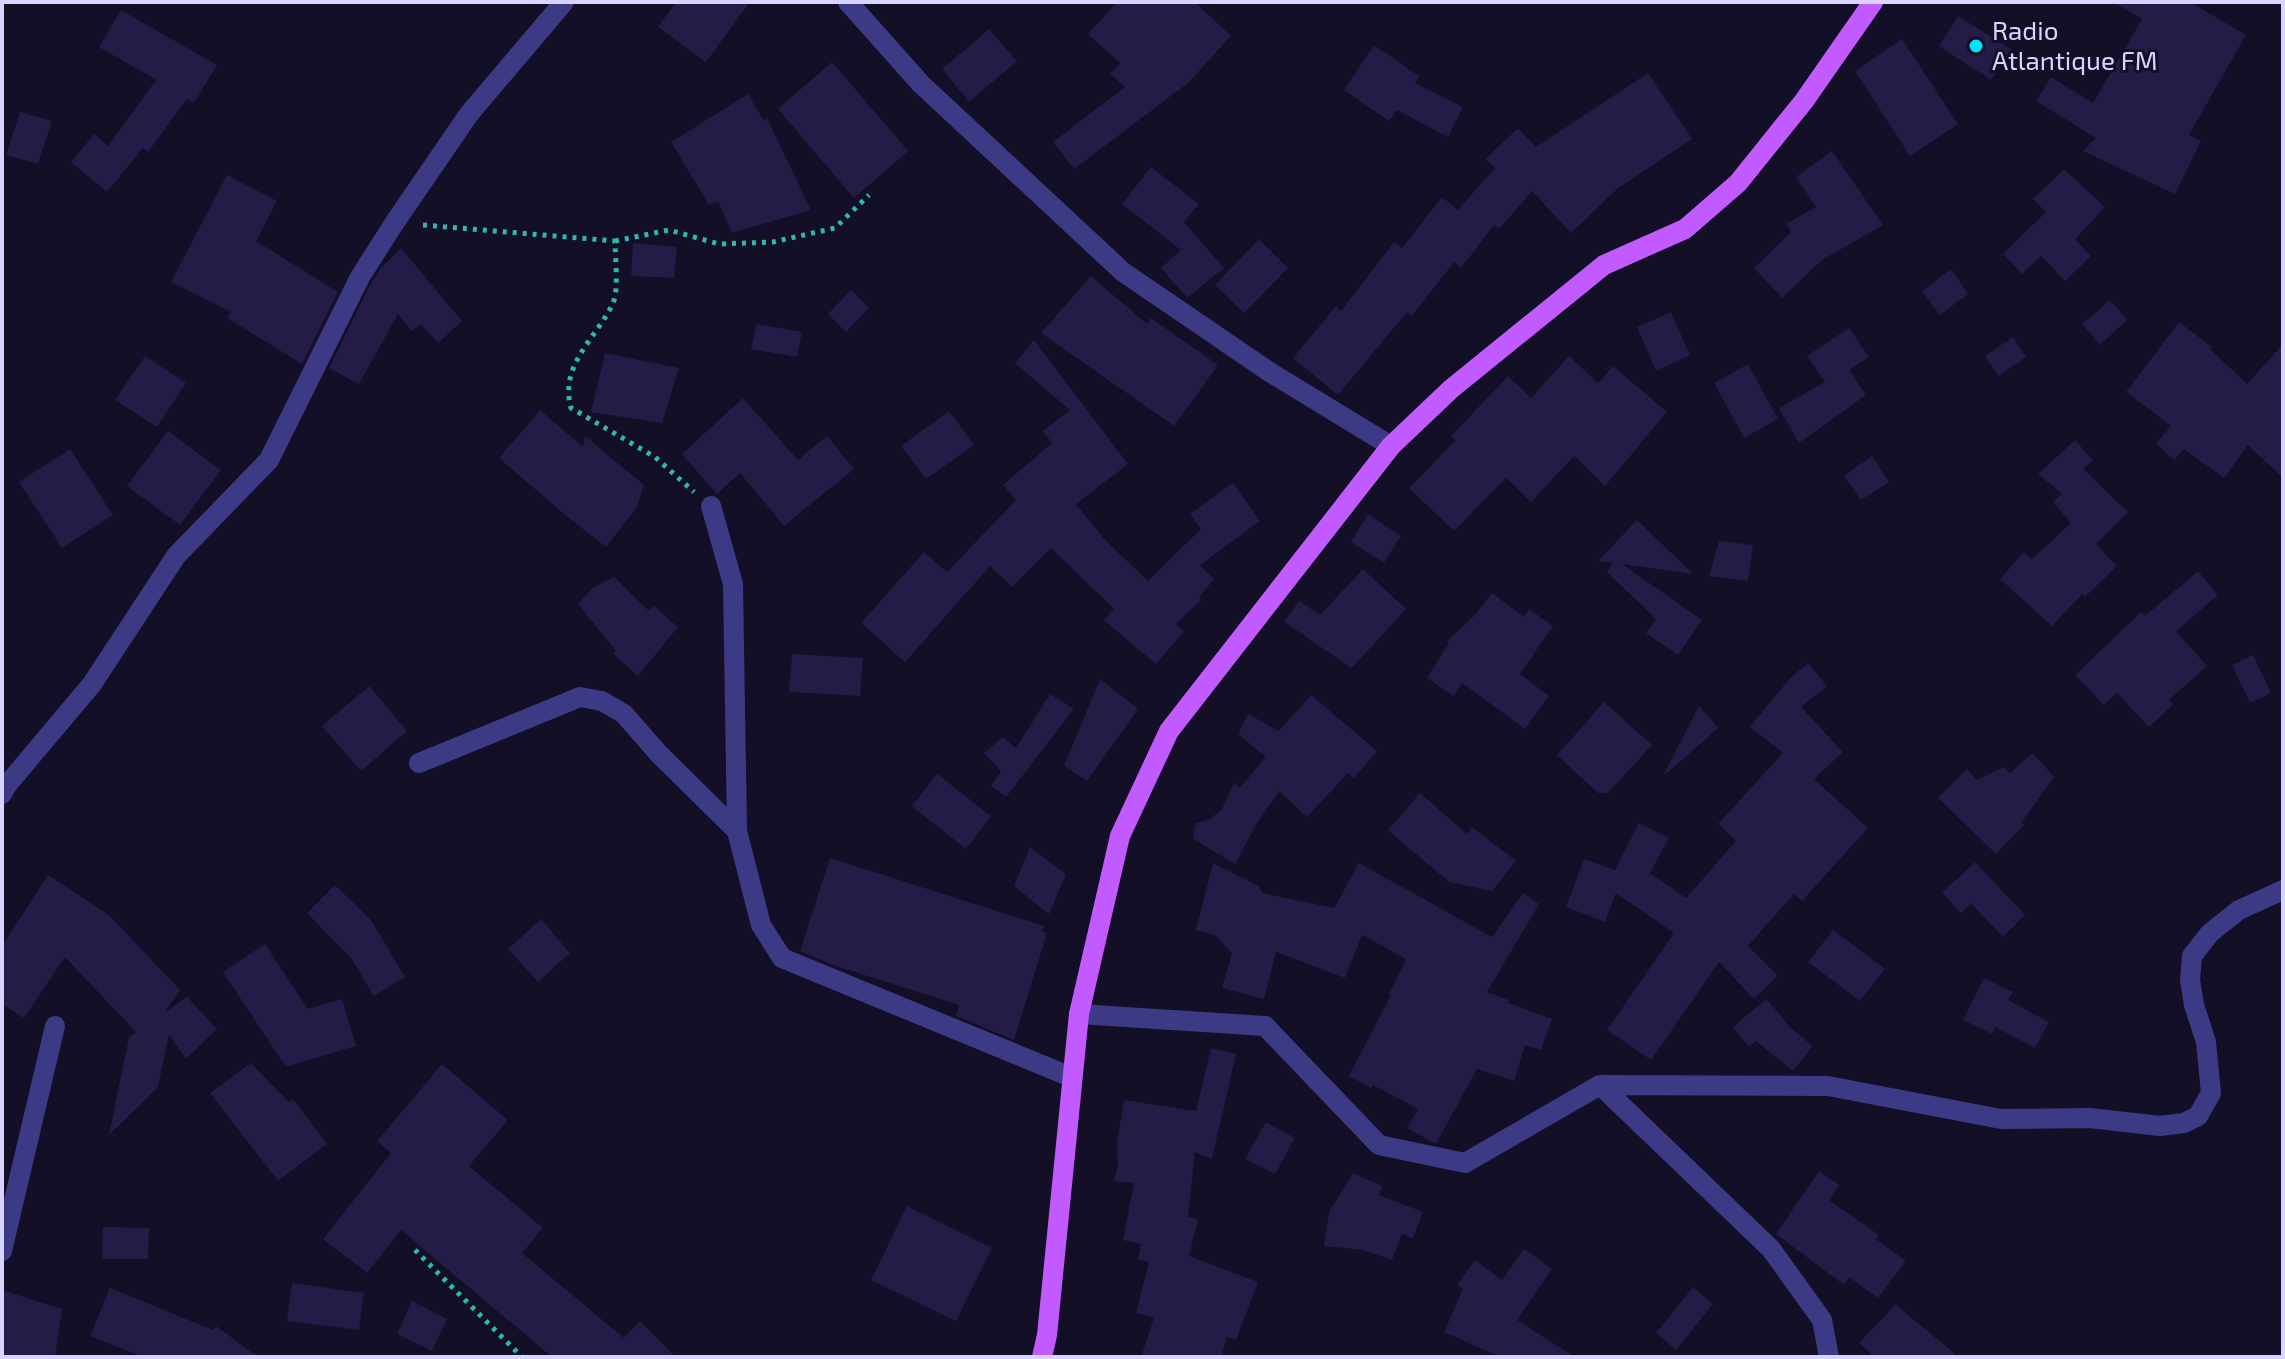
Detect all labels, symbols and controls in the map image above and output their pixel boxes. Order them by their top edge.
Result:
place label: Radio Atlantique FM [1992,14,2157,75]
marker: Radio Atlantique FM [1967,37,1985,55]

